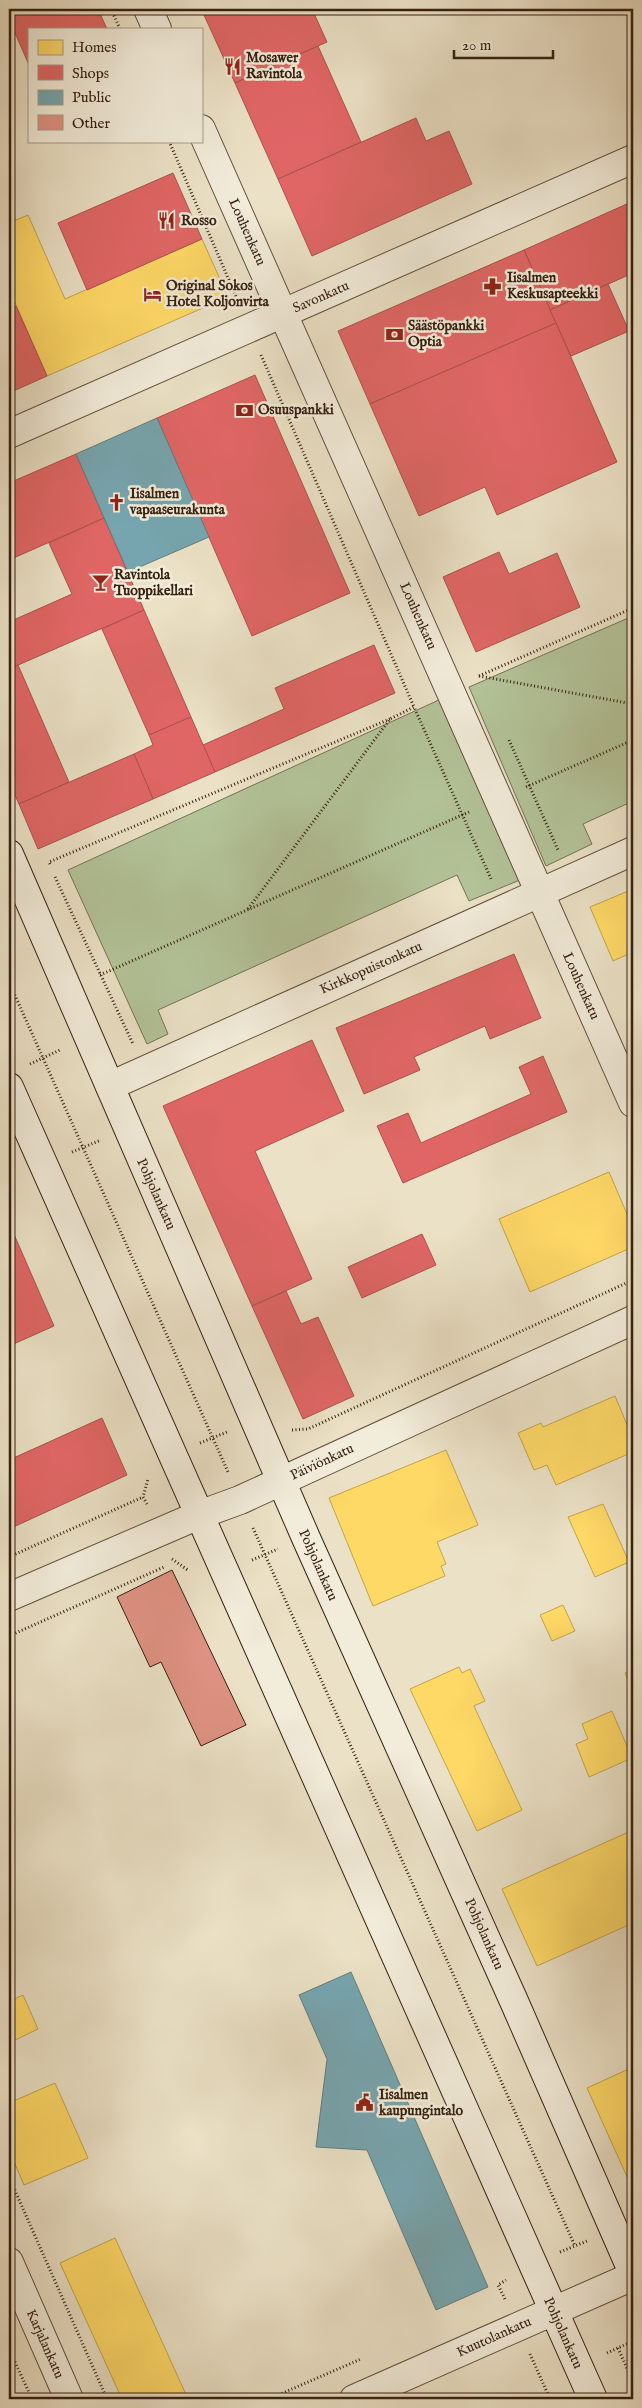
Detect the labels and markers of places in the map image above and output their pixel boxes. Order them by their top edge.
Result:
place label: Mosawer Ravintola [246,49,303,83]
restaurant icon: Mosawer Ravintola [222,56,242,76]
restaurant icon: Rosso [157,211,177,231]
place label: Rosso [181,212,217,230]
place label: Iisalmen Keskusapteekki [507,269,598,303]
pharmacy icon: Iisalmen Keskusapteekki [483,276,503,296]
place label: Original Sokos Hotel Koljonvirta [166,277,270,311]
hotel icon: Original Sokos Hotel Koljonvirta [142,284,162,304]
place label: Säästöpankki Optia [408,317,485,351]
bank icon: Säästöpankki Optia [384,324,404,344]
bank icon: Osuuspankki [234,400,254,420]
place label: Osuuspankki [258,401,334,419]
place label: Iisalmen vapaaseurakunta [129,485,226,519]
church icon: Iisalmen vapaaseurakunta [106,492,126,512]
place label: Ravintola Tuoppikellari [113,566,193,600]
bar icon: Ravintola Tuoppikellari [90,573,110,593]
place label: Iisalmen kaupungintalo [378,2086,463,2120]
public building icon: Iisalmen kaupungintalo [355,2093,375,2113]

